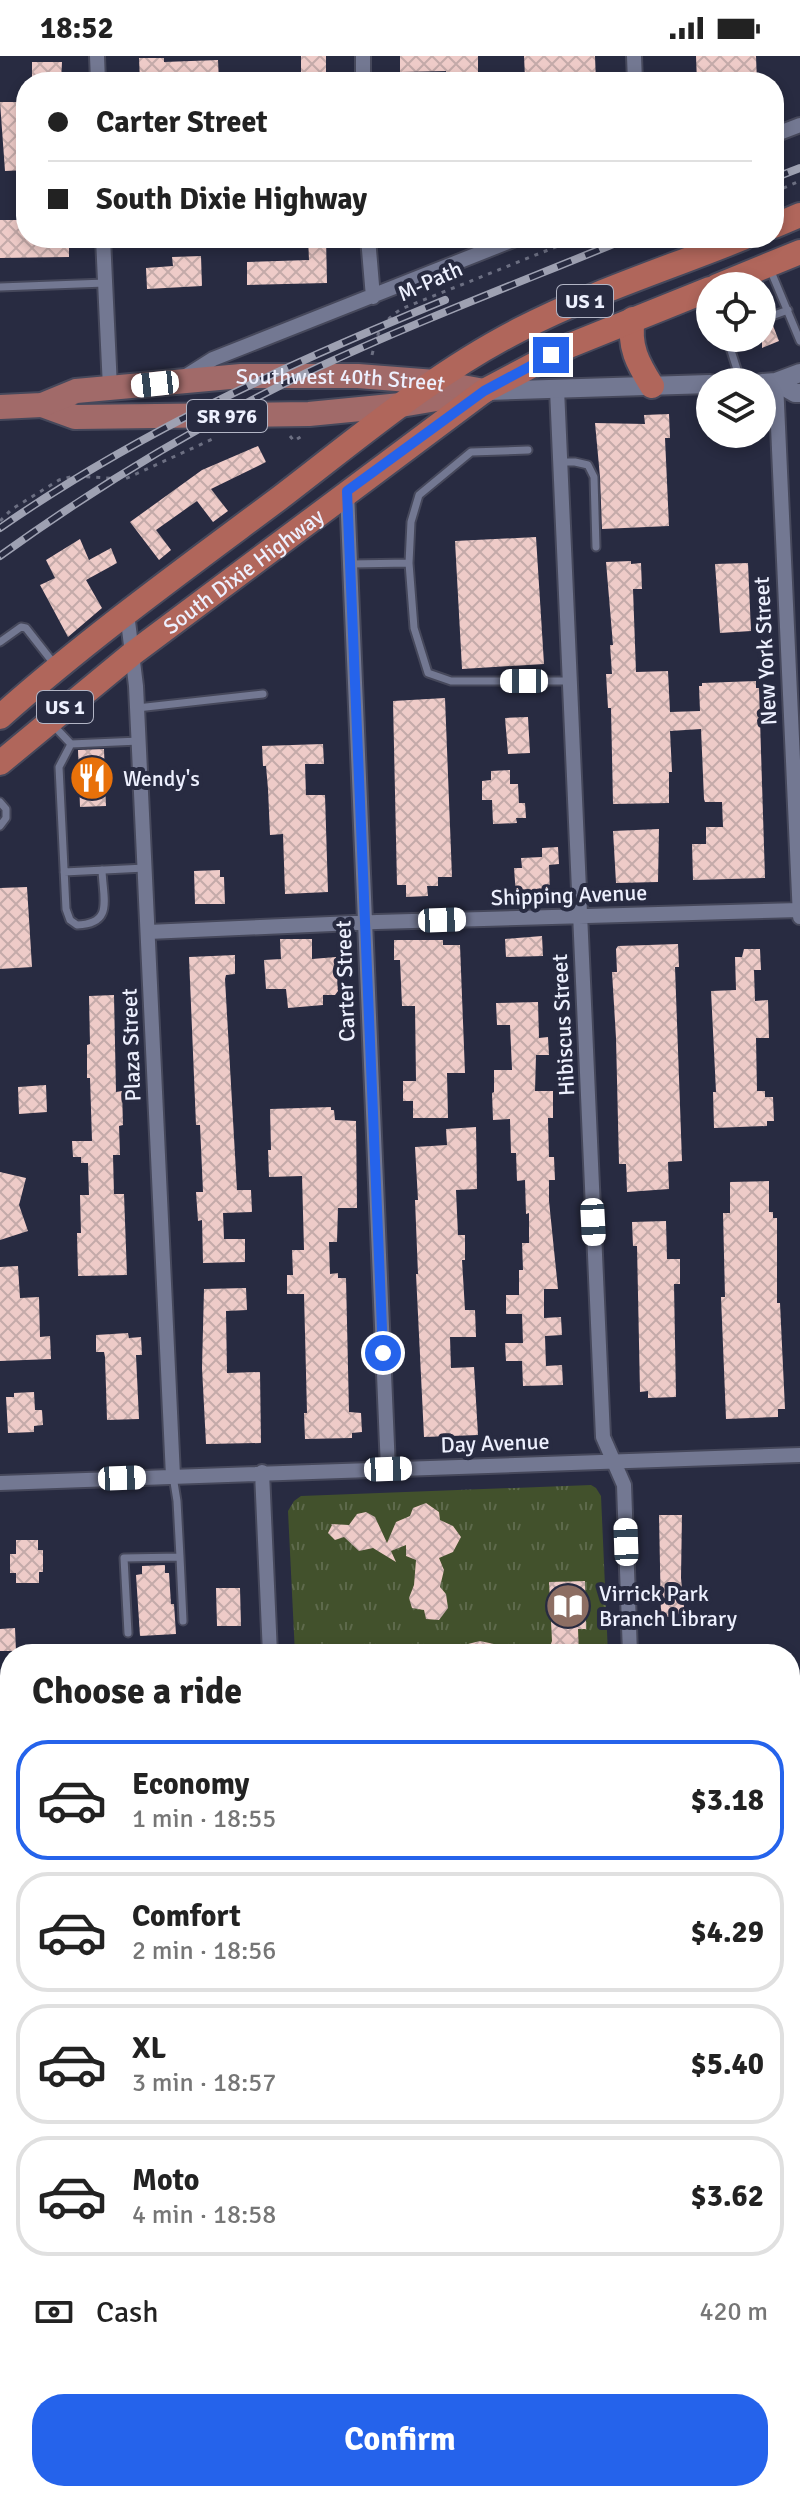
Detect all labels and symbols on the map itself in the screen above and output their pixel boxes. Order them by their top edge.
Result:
street label: M-Path [393,255,467,307]
road number: US 1 [557,285,613,317]
route end [533,337,569,373]
street label: Southwest 40th Street [236,363,448,397]
car [130,370,180,398]
road number: SR 976 [187,400,267,432]
street label: South Dixie Highway [158,502,329,640]
street label: New York Street [748,576,782,726]
car [500,669,548,693]
road number: US 1 [37,691,93,723]
restaurant icon: Wendy's [68,754,116,802]
place label: Wendy's [123,765,200,792]
street label: Shipping Avenue [490,879,648,911]
car [418,907,466,933]
street label: Carter Street [329,919,361,1042]
street label: Hibiscus Street [546,953,580,1097]
street label: Plaza Street [116,988,146,1102]
car [580,1197,606,1247]
route start [365,1335,401,1371]
street label: Day Avenue [440,1428,550,1458]
car [364,1456,412,1482]
car [98,1465,146,1491]
car [613,1518,639,1566]
place label: Virrick Park Branch Library [599,1580,738,1632]
library icon: Virrick Park Branch Library [544,1582,592,1630]

